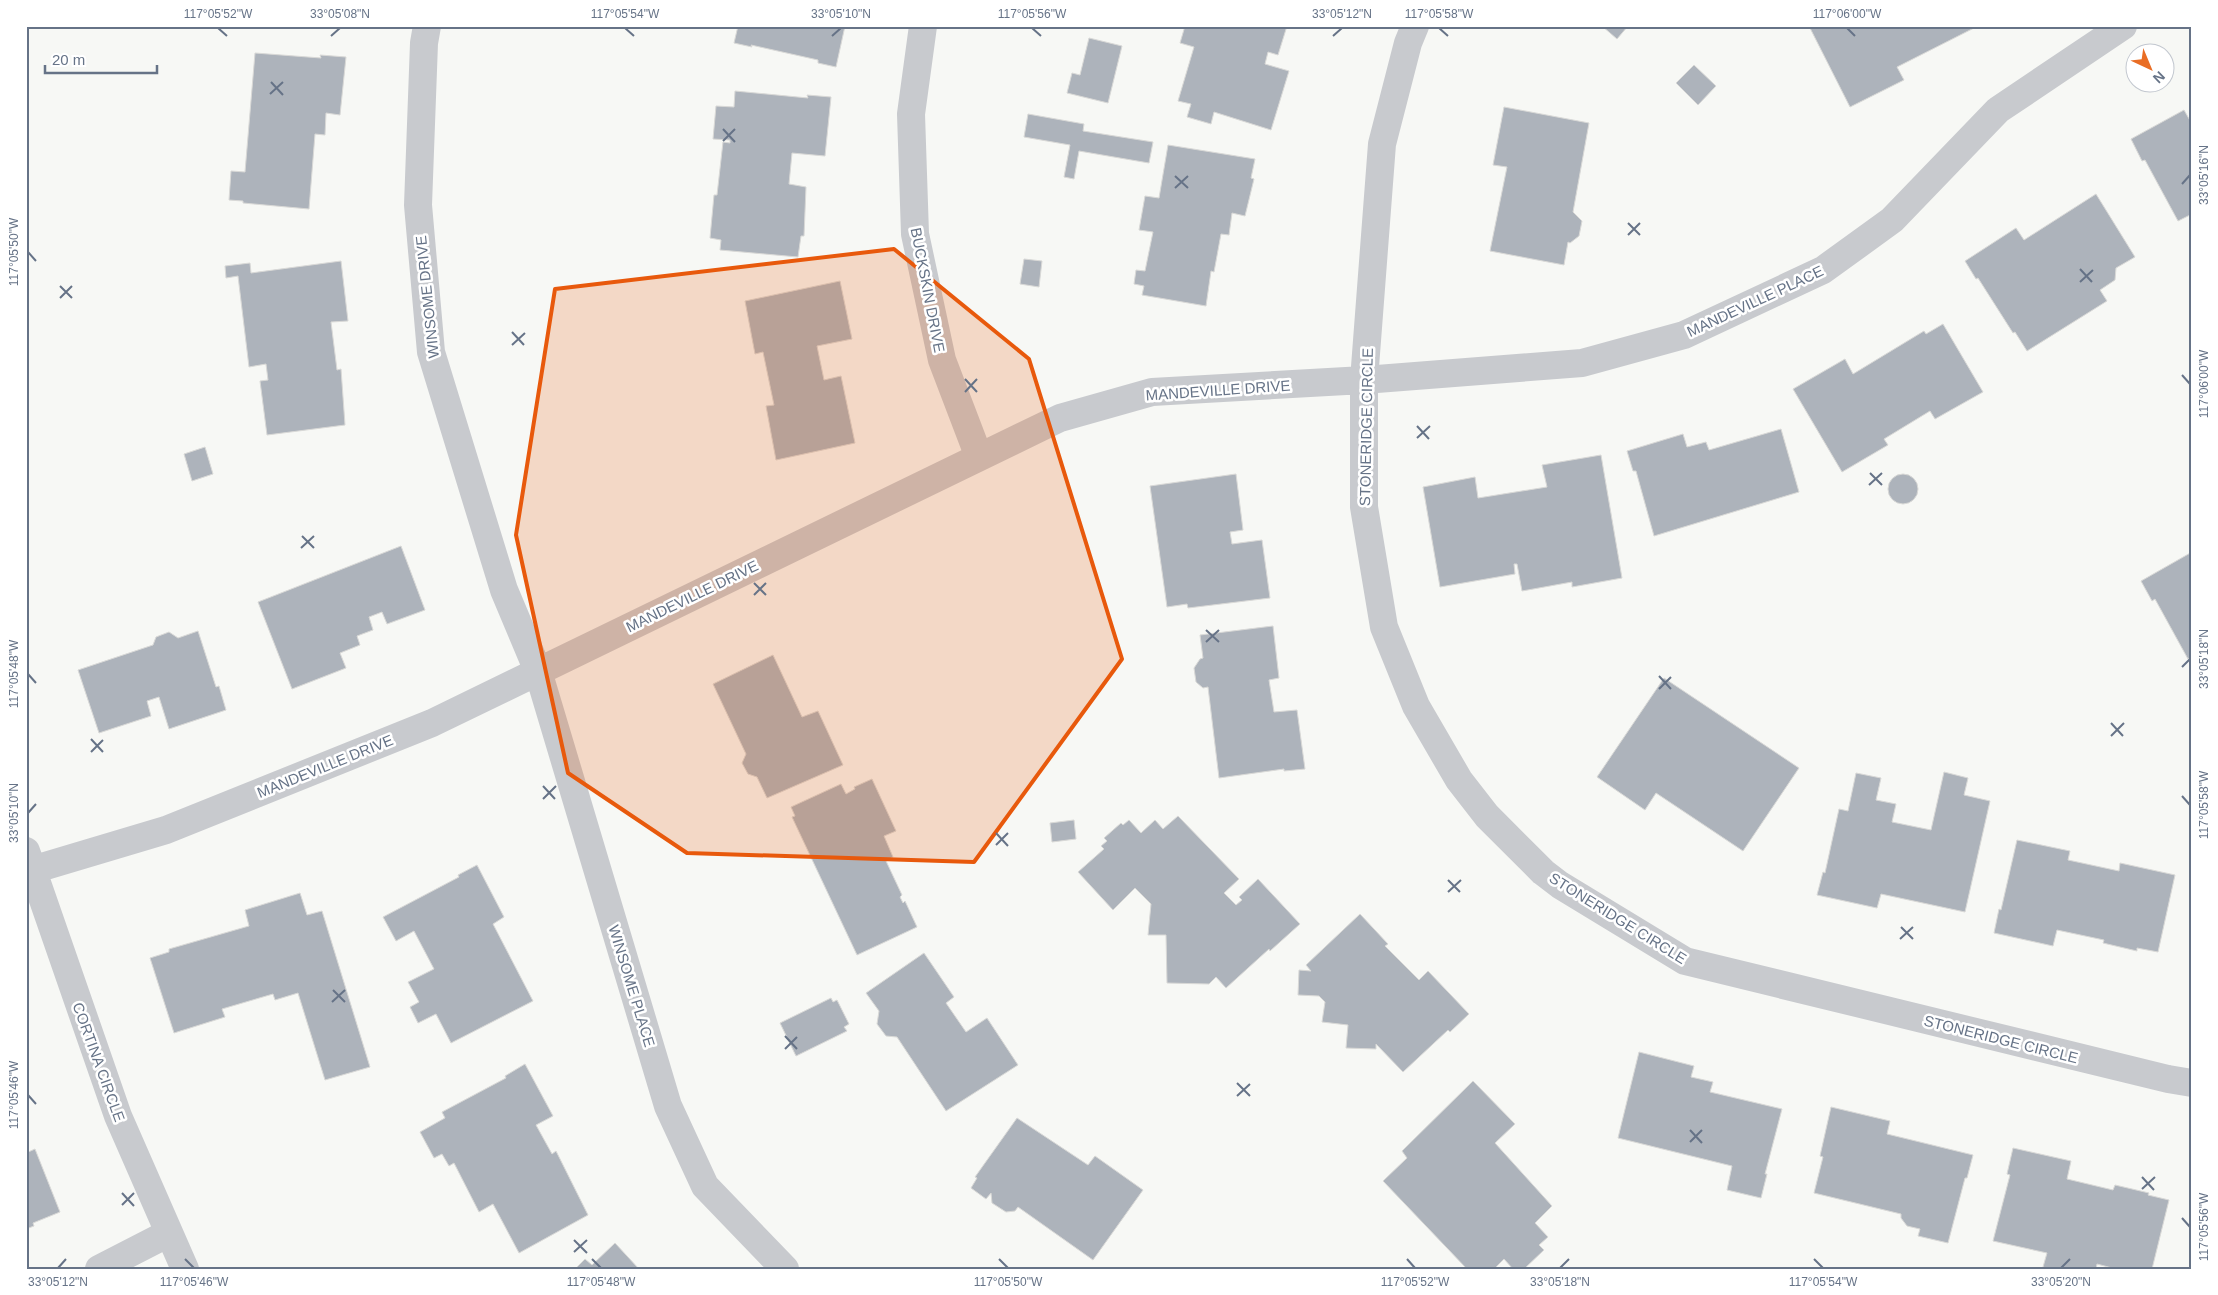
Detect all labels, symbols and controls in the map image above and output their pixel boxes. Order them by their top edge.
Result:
text: 117°05'52"W [184,7,253,21]
text: 33°05'08"N [310,7,370,21]
text: 117°05'54"W [591,7,660,21]
text: 33°05'10"N [811,7,871,21]
text: 117°05'56"W [998,7,1067,21]
text: 33°05'12"N [1312,7,1372,21]
text: 117°05'58"W [1405,7,1474,21]
text: 117°06'00"W [1813,7,1882,21]
scale bar [45,42,158,74]
north arrow [2126,42,2176,92]
text: 20 m [52,51,85,68]
text: N [2150,68,2168,87]
text: 33°05'16"N [2197,145,2211,205]
text: 117°05'50"W [7,217,21,286]
street label: BUCKSKIN DRIVE [908,226,948,354]
street label: WINSOME DRIVE [412,235,442,359]
street label: MANDEVILLE PLACE [1684,262,1826,340]
street label: STONERIDGE CIRCLE [1356,348,1376,506]
text: 117°06'00"W [2197,349,2211,418]
street label: MANDEVILLE DRIVE [1145,376,1291,404]
street label: MANDEVILLE DRIVE [623,557,761,635]
text: 33°05'18"N [2197,629,2211,689]
text: 117°05'48"W [7,639,21,708]
street label: MANDEVILLE DRIVE [255,731,395,801]
text: 117°05'58"W [2197,770,2211,839]
text: 33°05'10"N [7,783,21,843]
street label: STONERIDGE CIRCLE [1546,869,1690,967]
street label: WINSOME PLACE [605,923,659,1049]
street label: CORTINA CIRCLE [70,1000,128,1124]
street label: STONERIDGE CIRCLE [1922,1012,2080,1066]
text: 117°05'46"W [7,1060,21,1129]
text: 117°05'56"W [2197,1192,2211,1261]
text: 33°05'12"N [28,1275,88,1289]
text: 117°05'46"W [160,1275,229,1289]
text: 117°05'48"W [567,1275,636,1289]
text: 117°05'50"W [974,1275,1043,1289]
text: 117°05'52"W [1381,1275,1450,1289]
text: 33°05'18"N [1530,1275,1590,1289]
text: 117°05'54"W [1789,1275,1858,1289]
text: 33°05'20"N [2031,1275,2091,1289]

